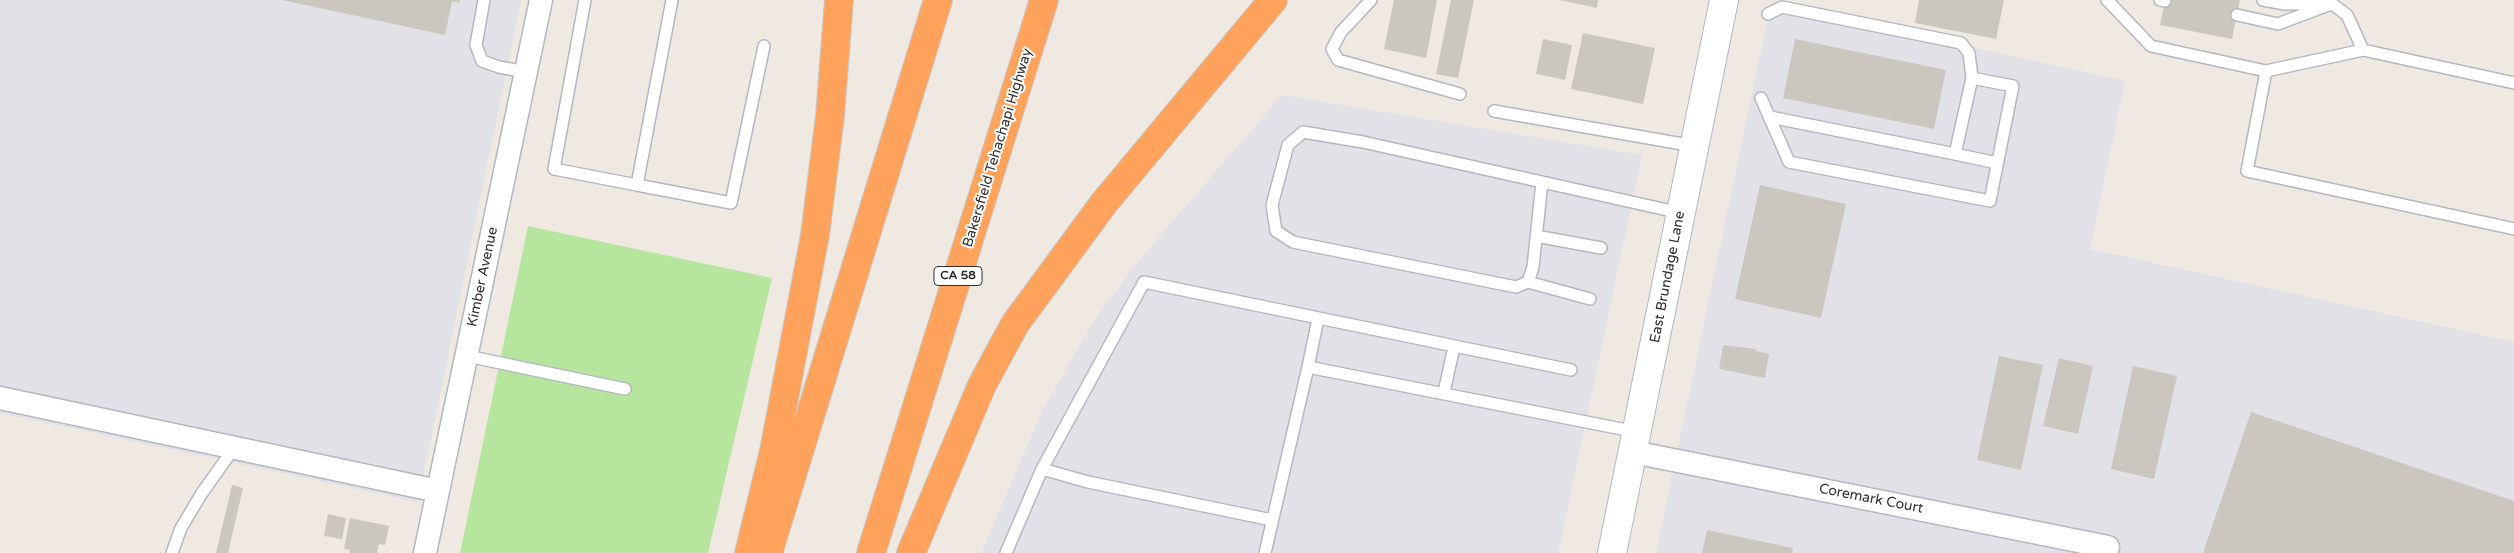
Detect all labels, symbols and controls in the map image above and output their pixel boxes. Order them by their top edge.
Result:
street label: Bakersfield Tehachapi Highway [960,47,1036,249]
street label: East Brundage Lane [1647,210,1689,344]
street label: Kimber Avenue [464,226,502,328]
road number: CA 58 [934,266,982,286]
street label: Coremark Court [1818,481,1924,517]

